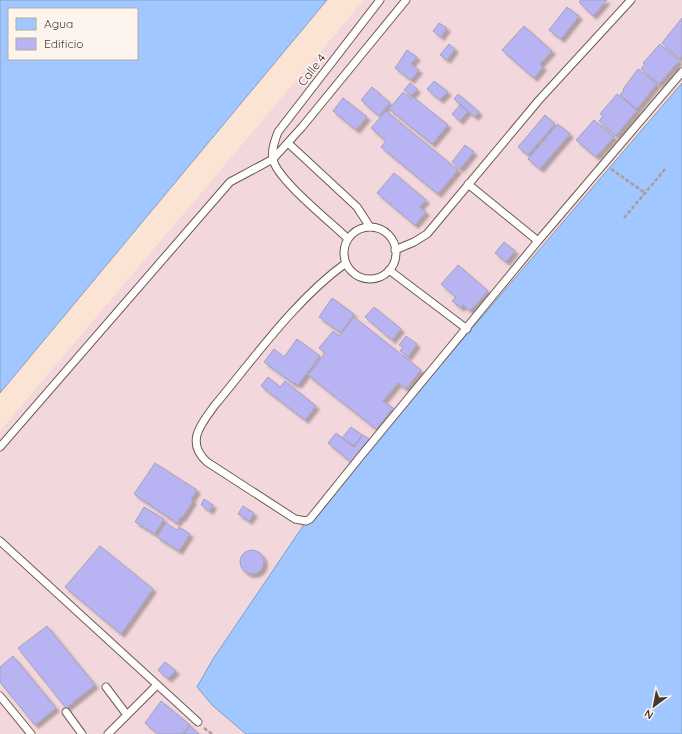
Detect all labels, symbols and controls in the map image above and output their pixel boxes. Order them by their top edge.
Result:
legend [8,8,138,60]
text: Agua [44,16,73,31]
text: Edificio [44,36,84,51]
street label: Calle 4 [294,51,329,89]
north arrow [634,686,674,726]
text: N [642,706,656,723]

